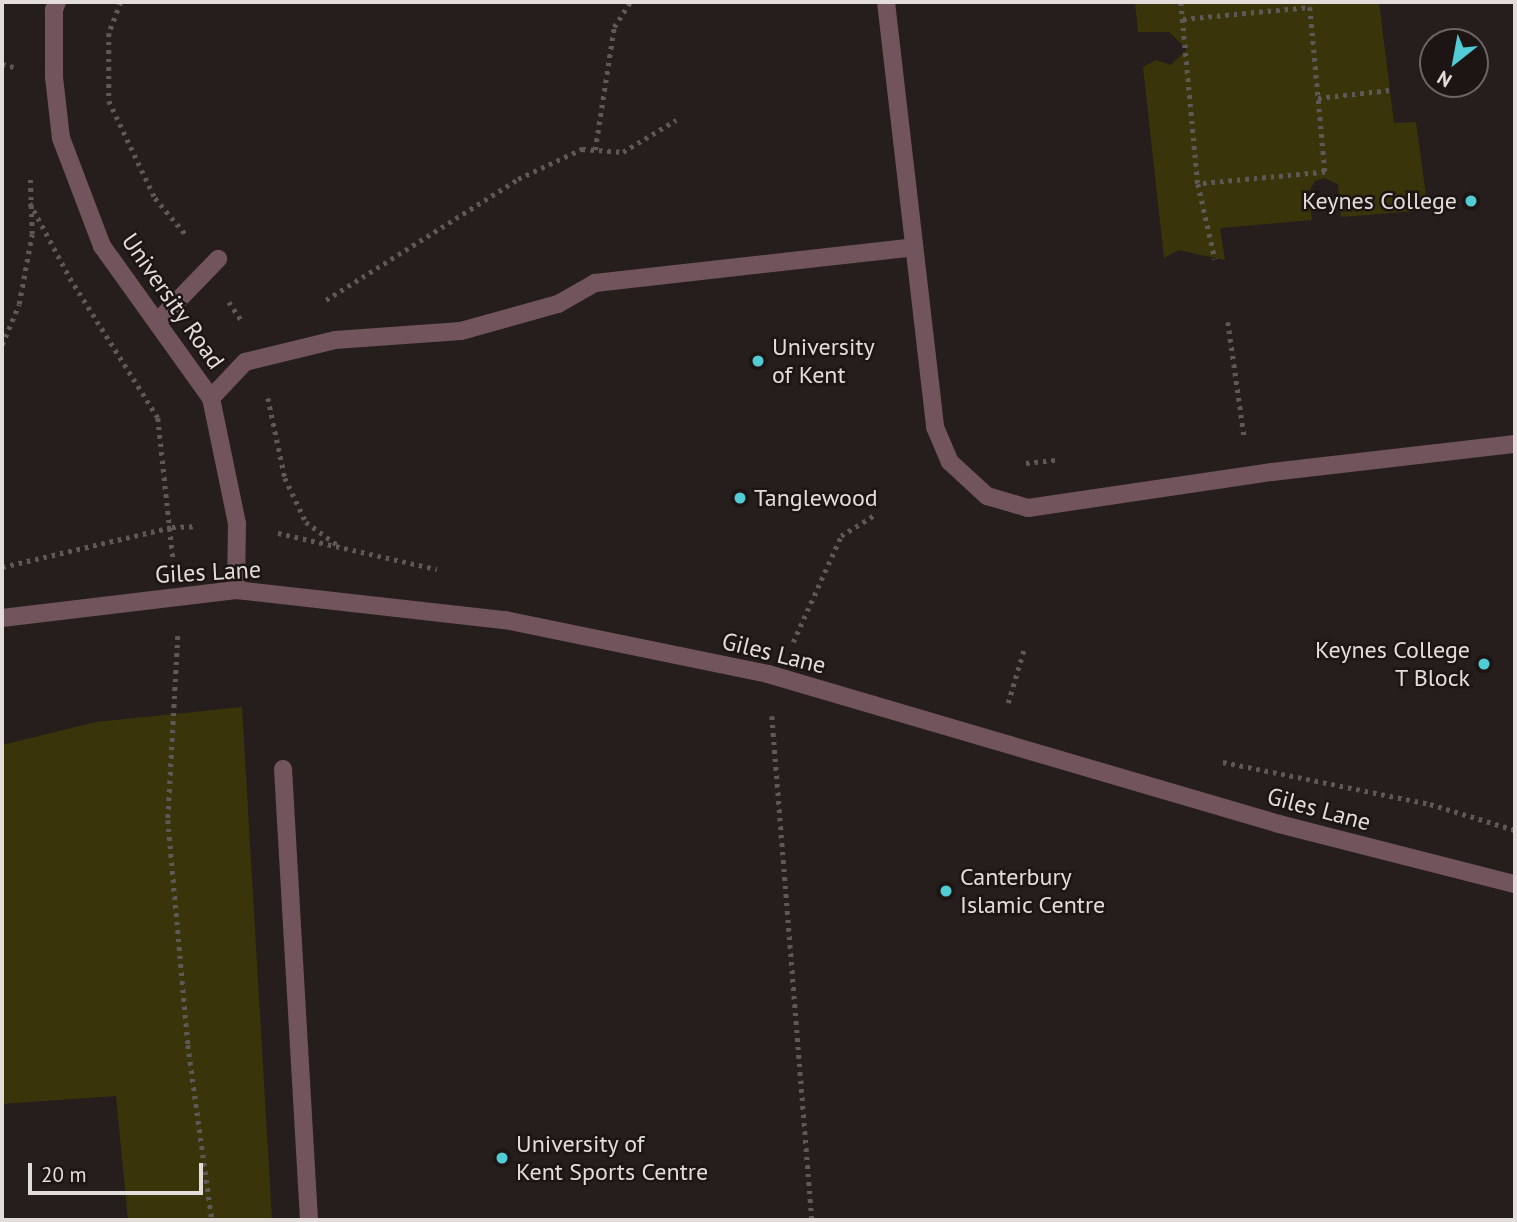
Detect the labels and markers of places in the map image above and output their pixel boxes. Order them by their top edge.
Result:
place label: Keynes College [1302,187,1457,215]
marker: Keynes College [1463,193,1479,209]
place label: University of Kent [772,333,875,389]
marker: University of Kent [750,353,766,369]
place label: Tanglewood [754,484,878,512]
marker: Tanglewood [732,490,748,506]
place label: Keynes College T Block [1315,636,1470,692]
marker: Keynes College T Block [1476,656,1492,672]
place label: Canterbury Islamic Centre [960,863,1106,919]
marker: Canterbury Islamic Centre [938,883,954,899]
place label: University of Kent Sports Centre [516,1130,708,1186]
marker: University of Kent Sports Centre [494,1150,510,1166]

